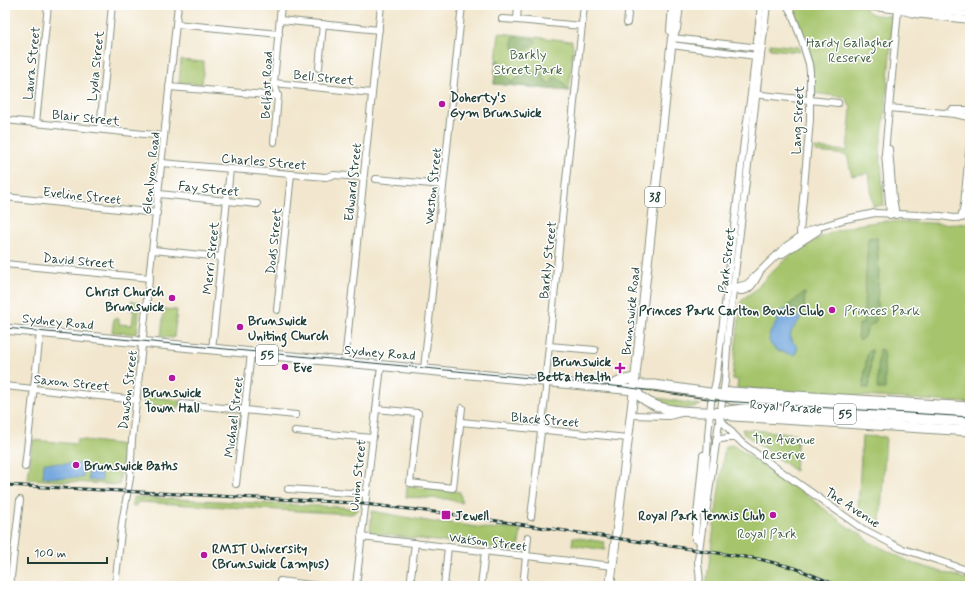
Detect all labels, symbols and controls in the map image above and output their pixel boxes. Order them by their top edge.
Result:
street label: Laura Street [20,26,45,101]
street label: Lydia Street [84,30,109,102]
park label: Hardy Gallagher Reserve [806,35,894,67]
park label: Barkly Street Park [494,47,563,79]
street label: Belfast Road [258,51,277,119]
street label: Bell Street [293,67,355,90]
street label: Lang Street [788,85,810,155]
place label: Doherty's Gym Brunswick [450,90,542,122]
marker: Doherty's Gym Brunswick [437,99,447,109]
street label: Blair Street [51,106,121,131]
street label: Glenlyon Road [139,131,164,215]
street label: Edward Street [341,142,366,222]
street label: Weston Street [421,147,446,225]
street label: Charles Street [221,150,307,175]
street label: Fay Street [178,178,240,201]
street label: Eveline Street [42,184,122,209]
road number: 38 [645,187,665,207]
street label: Dods Street [263,207,286,275]
street label: Barkly Street [536,220,561,300]
street label: Merri Street [199,221,224,295]
street label: Park Street [715,226,740,294]
street label: David Street [42,250,116,273]
street label: Brunswick Road [618,266,645,356]
place label: Christ Church Brunswick [85,284,164,316]
marker: Christ Church Brunswick [167,293,177,303]
place label: Princes Park Carlton Bowls Club [639,303,824,320]
park label: Princes Park [844,303,920,320]
marker: Princes Park Carlton Bowls Club [827,305,837,315]
street label: Sydney Road [21,310,94,335]
place label: Brunswick Uniting Church [248,313,329,348]
marker: Brunswick Uniting Church [235,322,245,332]
street label: Sydney Road [343,342,416,365]
road number: 55 [256,345,278,365]
street label: Dawson Street [115,349,142,431]
place label: Brunswick Betta Health [537,354,611,386]
place label: Eve [293,360,313,377]
marker: Eve [280,362,290,372]
marker: Brunswick Betta Health [614,362,626,374]
street label: Saxon Street [33,371,111,396]
marker: Brunswick Town Hall [167,373,177,383]
street label: Michael Street [221,376,248,459]
place label: Brunswick Town Hall [143,385,202,417]
street label: Royal Parade [749,396,823,419]
road number: 55 [834,404,856,424]
street label: Black Street [510,409,580,432]
park label: The Avenue Reserve [753,432,815,464]
street label: Union Street [346,439,371,512]
place label: Brunswick Baths [84,458,178,475]
marker: Brunswick Baths [71,460,81,470]
street label: The Avenue [821,484,883,532]
place label: Jewell [455,508,489,525]
place label: Royal Park Tennis Club [638,508,766,525]
marker: Jewell [440,509,452,521]
marker: Royal Park Tennis Club [768,510,778,520]
park label: Royal Park [737,526,797,543]
street label: Watson Street [448,529,528,556]
scale bar [28,539,107,565]
place label: RMIT University (Brunswick Campus) [212,541,329,573]
text: 100 m [34,546,66,562]
marker: RMIT University (Brunswick Campus) [199,550,209,560]

